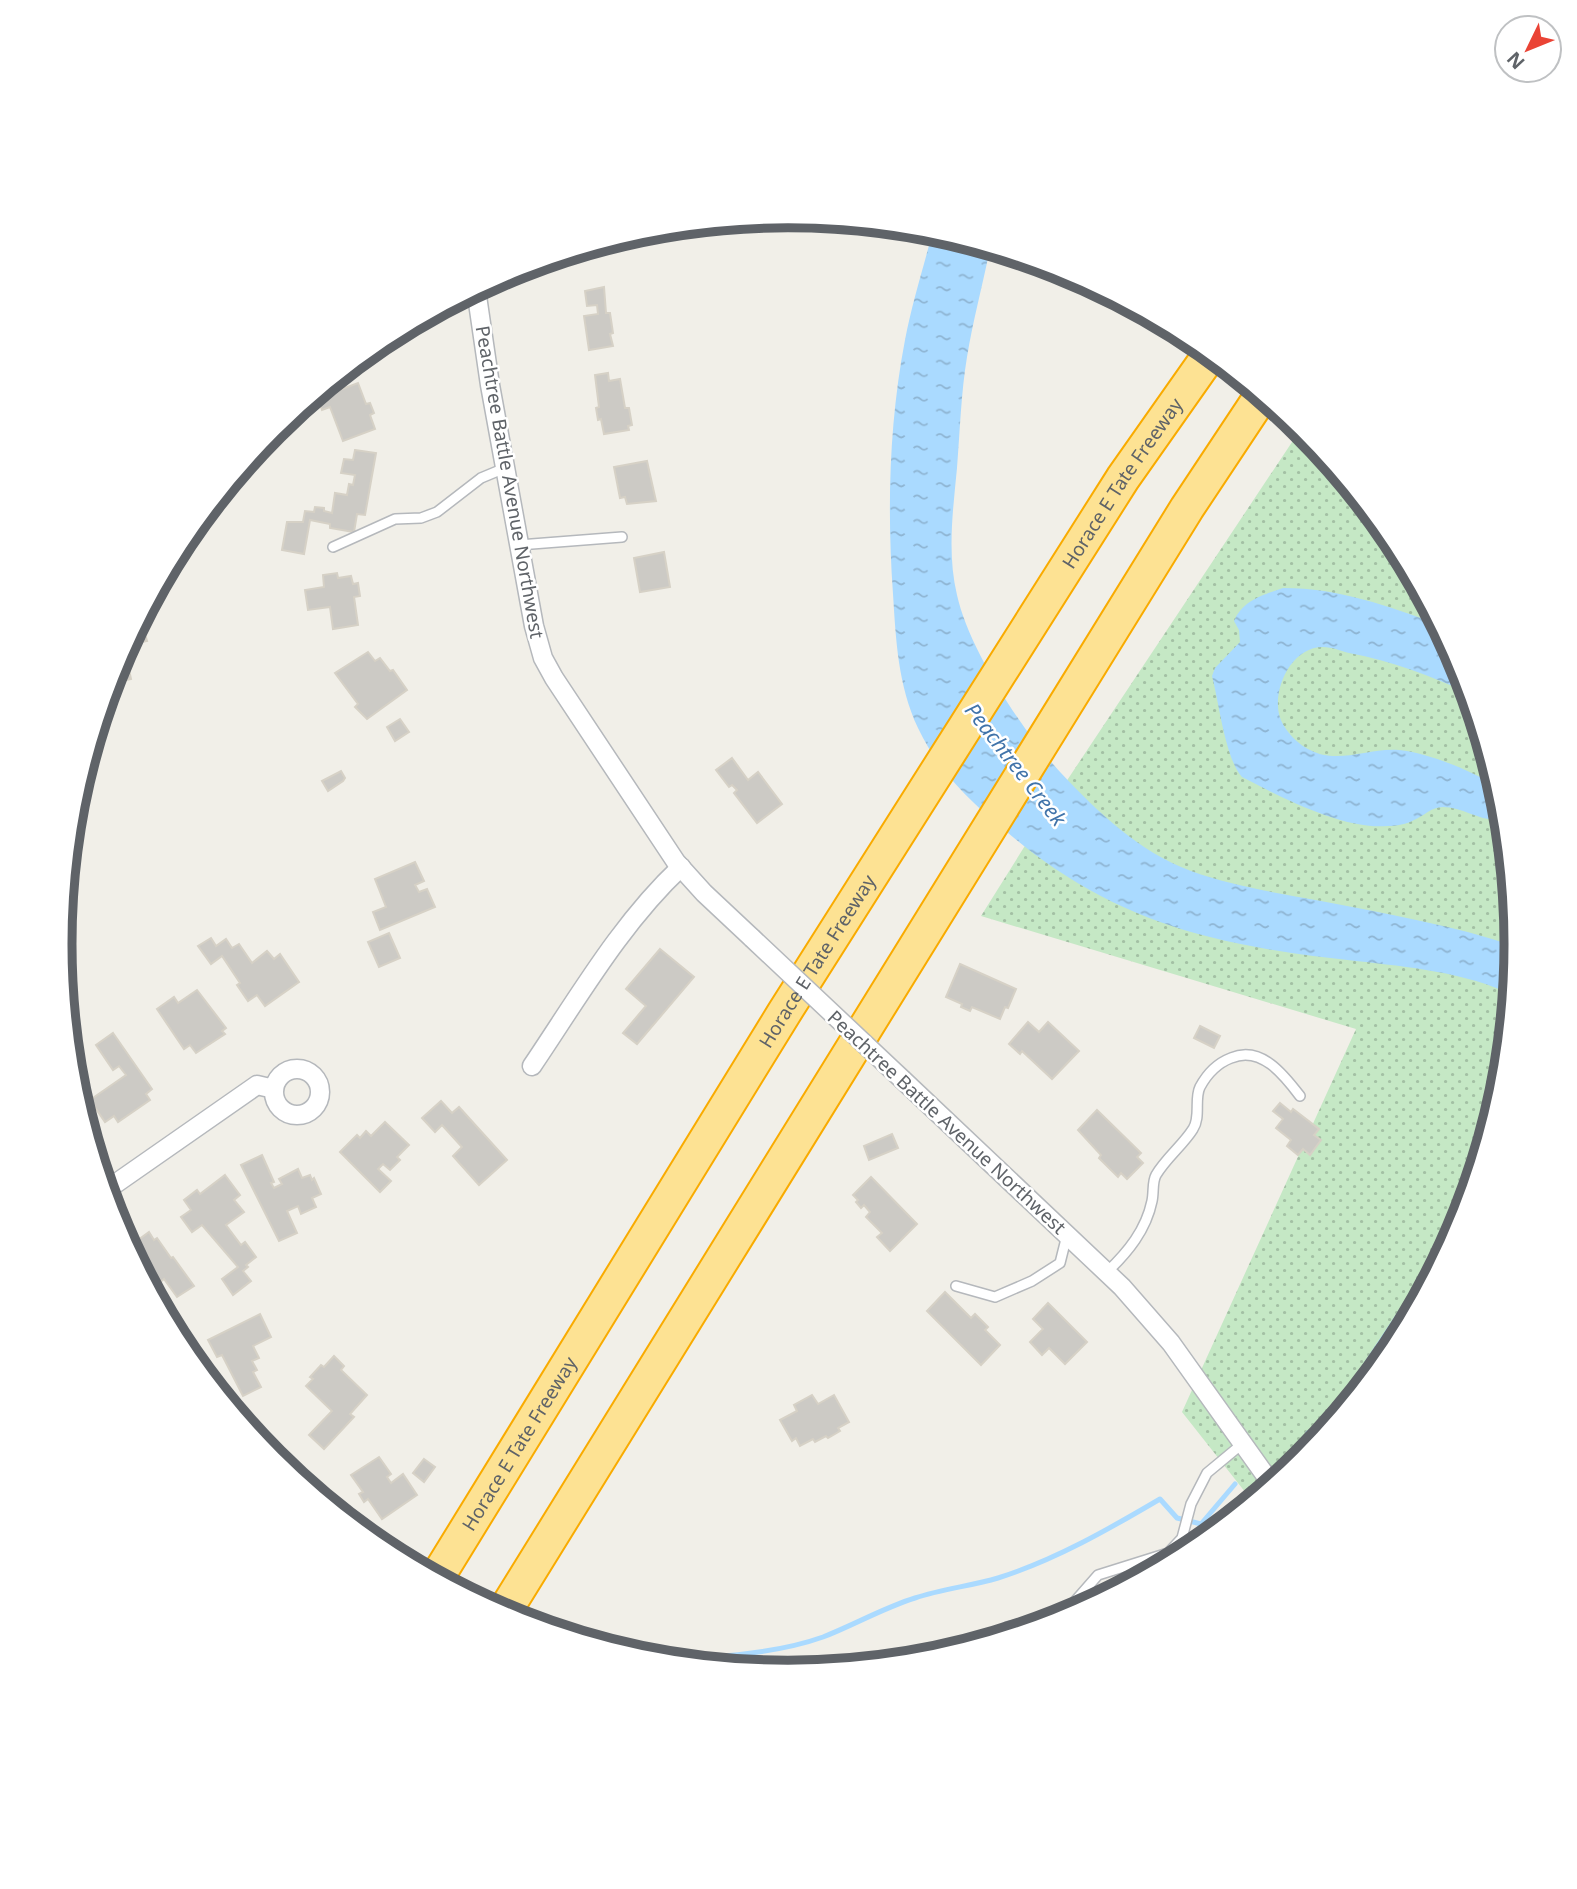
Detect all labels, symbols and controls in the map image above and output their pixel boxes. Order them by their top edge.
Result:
north arrow [1493,14,1563,84]
text: N [1501,46,1530,75]
street label: Peachtree Battle Avenue Northwest [470,323,550,641]
street label: Horace E Tate Freeway [1056,392,1189,573]
water label: Peachtree Creek [959,697,1074,833]
street label: Horace E Tate Freeway [753,869,882,1053]
street label: Peachtree Battle Avenue Northwest [822,1004,1072,1240]
street label: Horace E Tate Freeway [456,1351,583,1536]

